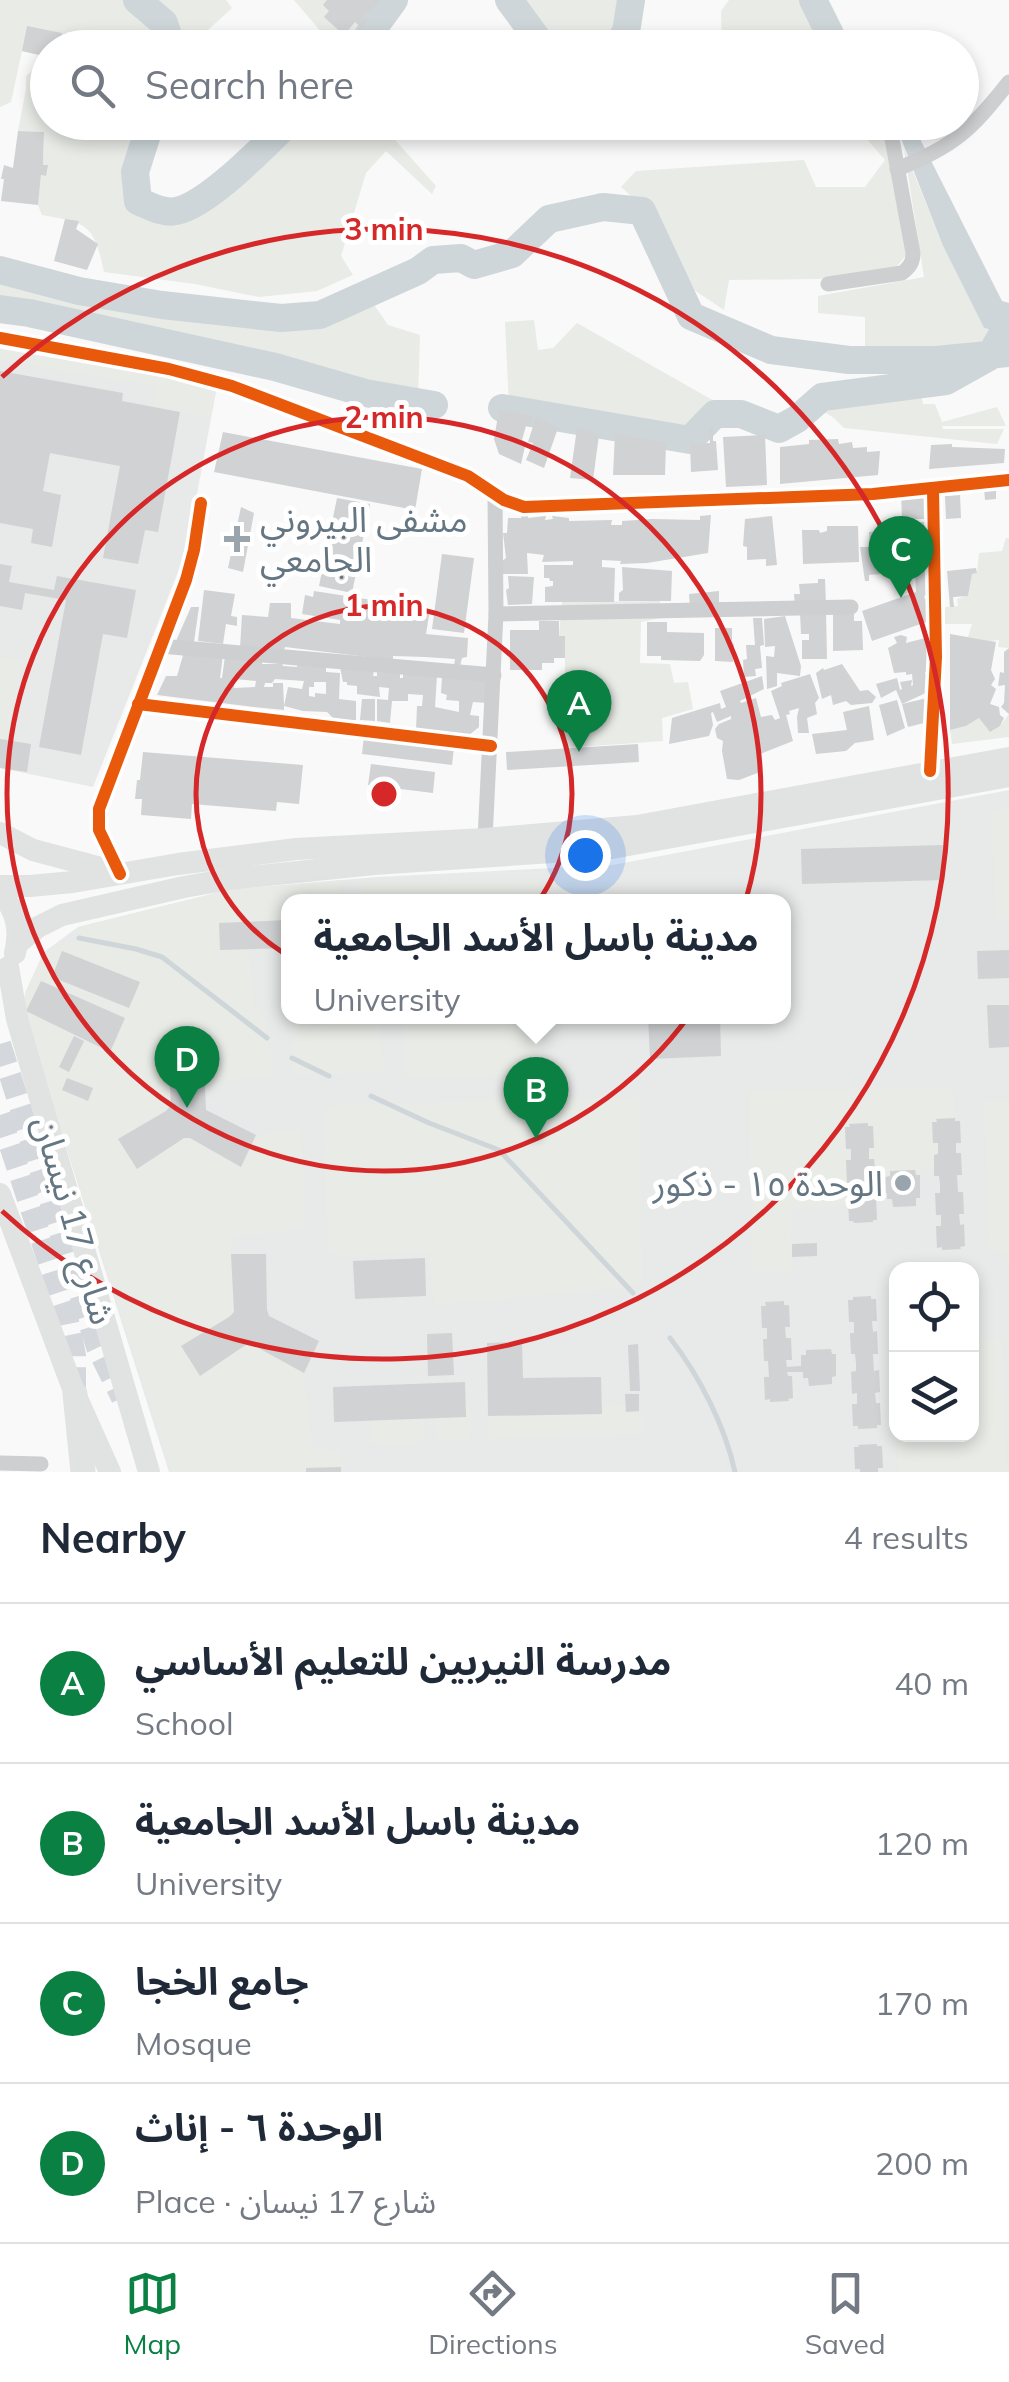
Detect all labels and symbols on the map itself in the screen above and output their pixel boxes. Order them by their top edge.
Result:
text: 3 min [344,210,424,248]
text: 2 min [344,398,424,436]
place label: مشفى البيروني الجامعي [260,497,468,587]
pin: C [868,516,934,598]
marker: مشفى البيروني الجامعي [224,526,250,552]
text: 1 min [344,586,424,624]
pin: A [546,670,612,752]
centre of rings [366,776,402,812]
your location [560,830,611,881]
pin: D [154,1026,220,1108]
pin: B [504,1056,568,1139]
street label: شارع 17 نيسان [19,1111,126,1331]
place label: الوحدة ١٥ - ذكور [652,1161,883,1205]
marker: الوحدة ١٥ - ذكور [892,1172,914,1194]

